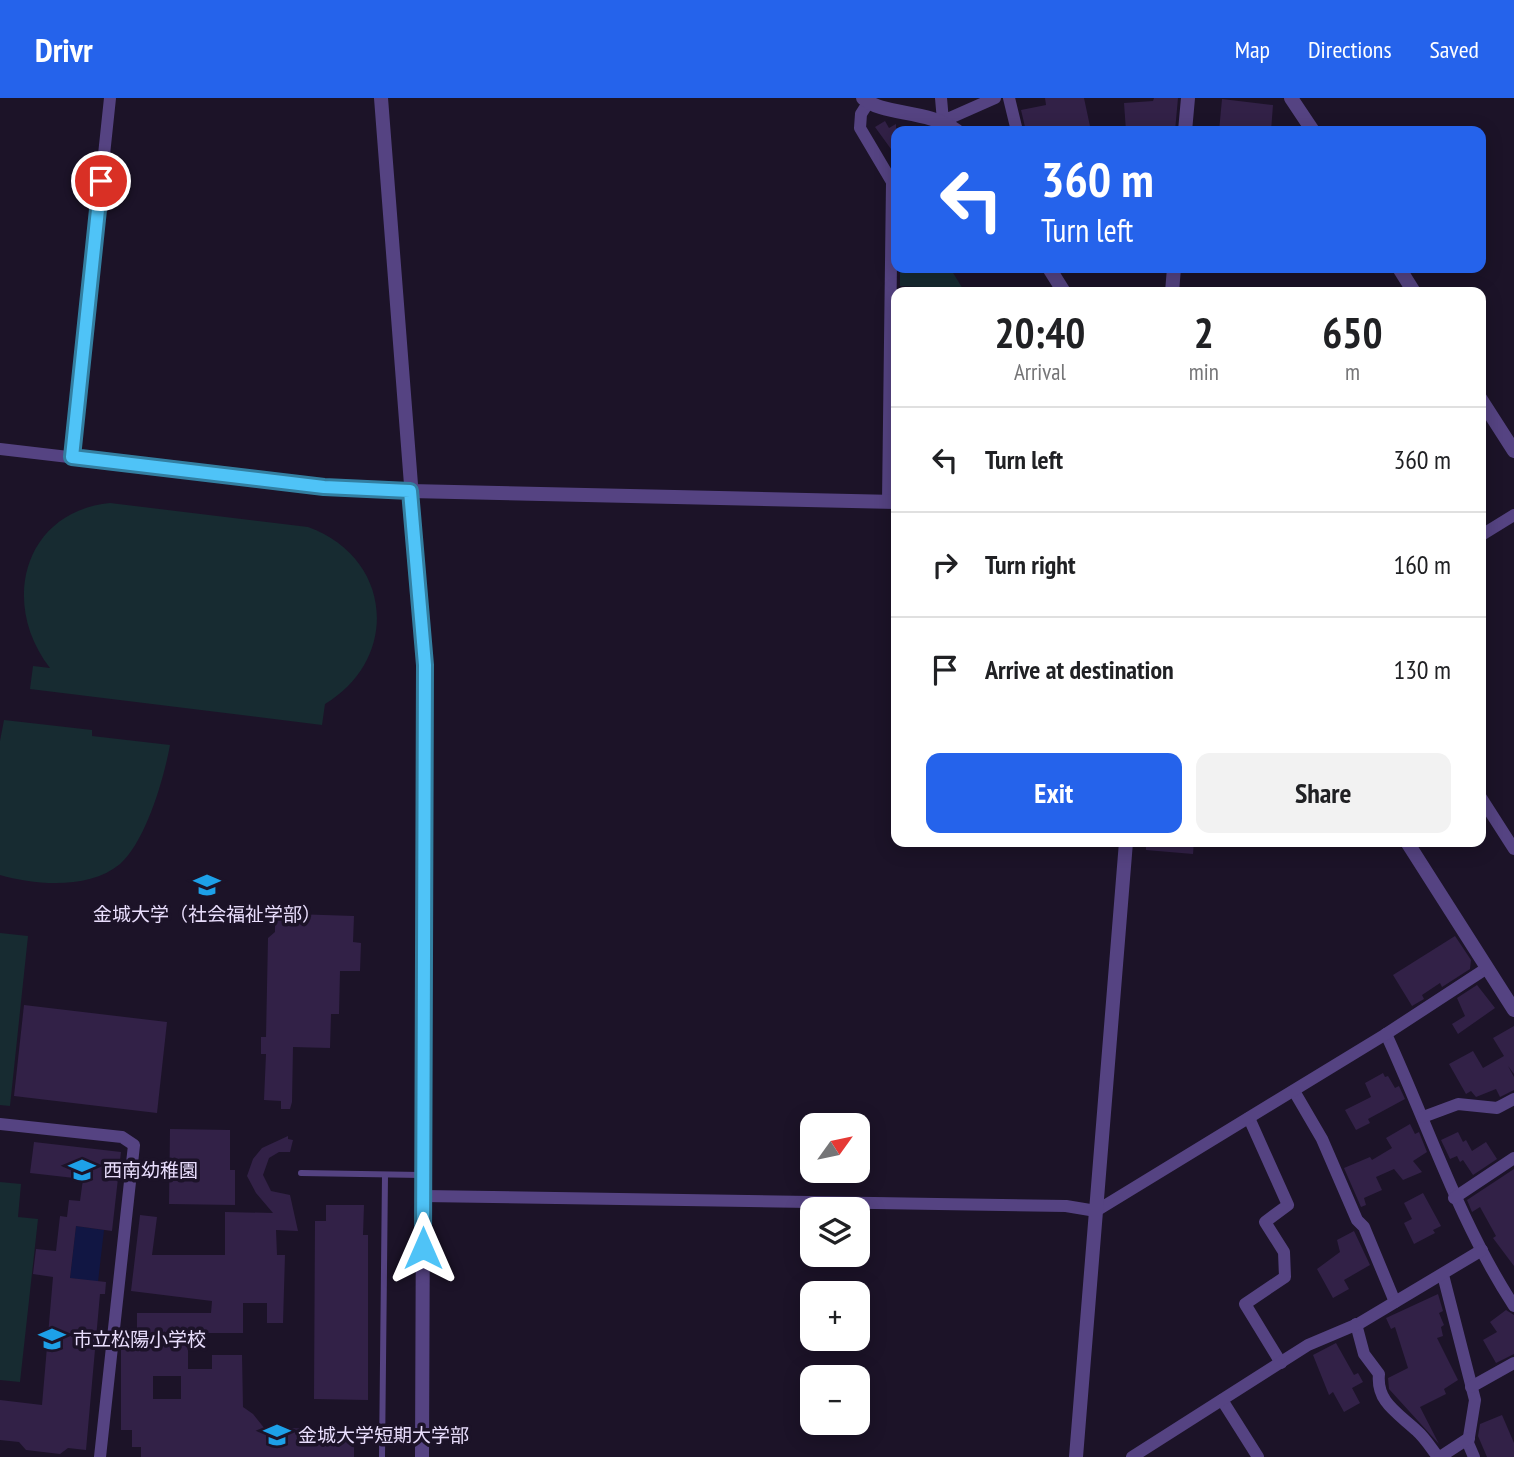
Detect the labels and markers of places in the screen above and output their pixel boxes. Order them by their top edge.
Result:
pin [71,151,131,211]
school or university icon: 金城大学（社会福祉学部） [192,870,222,900]
place label: 金城大学（社会福祉学部） [93,902,321,926]
school or university icon: 西南幼稚園 [67,1155,97,1185]
place label: 西南幼稚園 [103,1158,198,1182]
school or university icon: 市立松陽小学校 [37,1324,67,1354]
place label: 市立松陽小学校 [73,1327,206,1351]
school or university icon: 金城大学短期大学部 [262,1420,292,1450]
place label: 金城大学短期大学部 [298,1423,469,1447]

